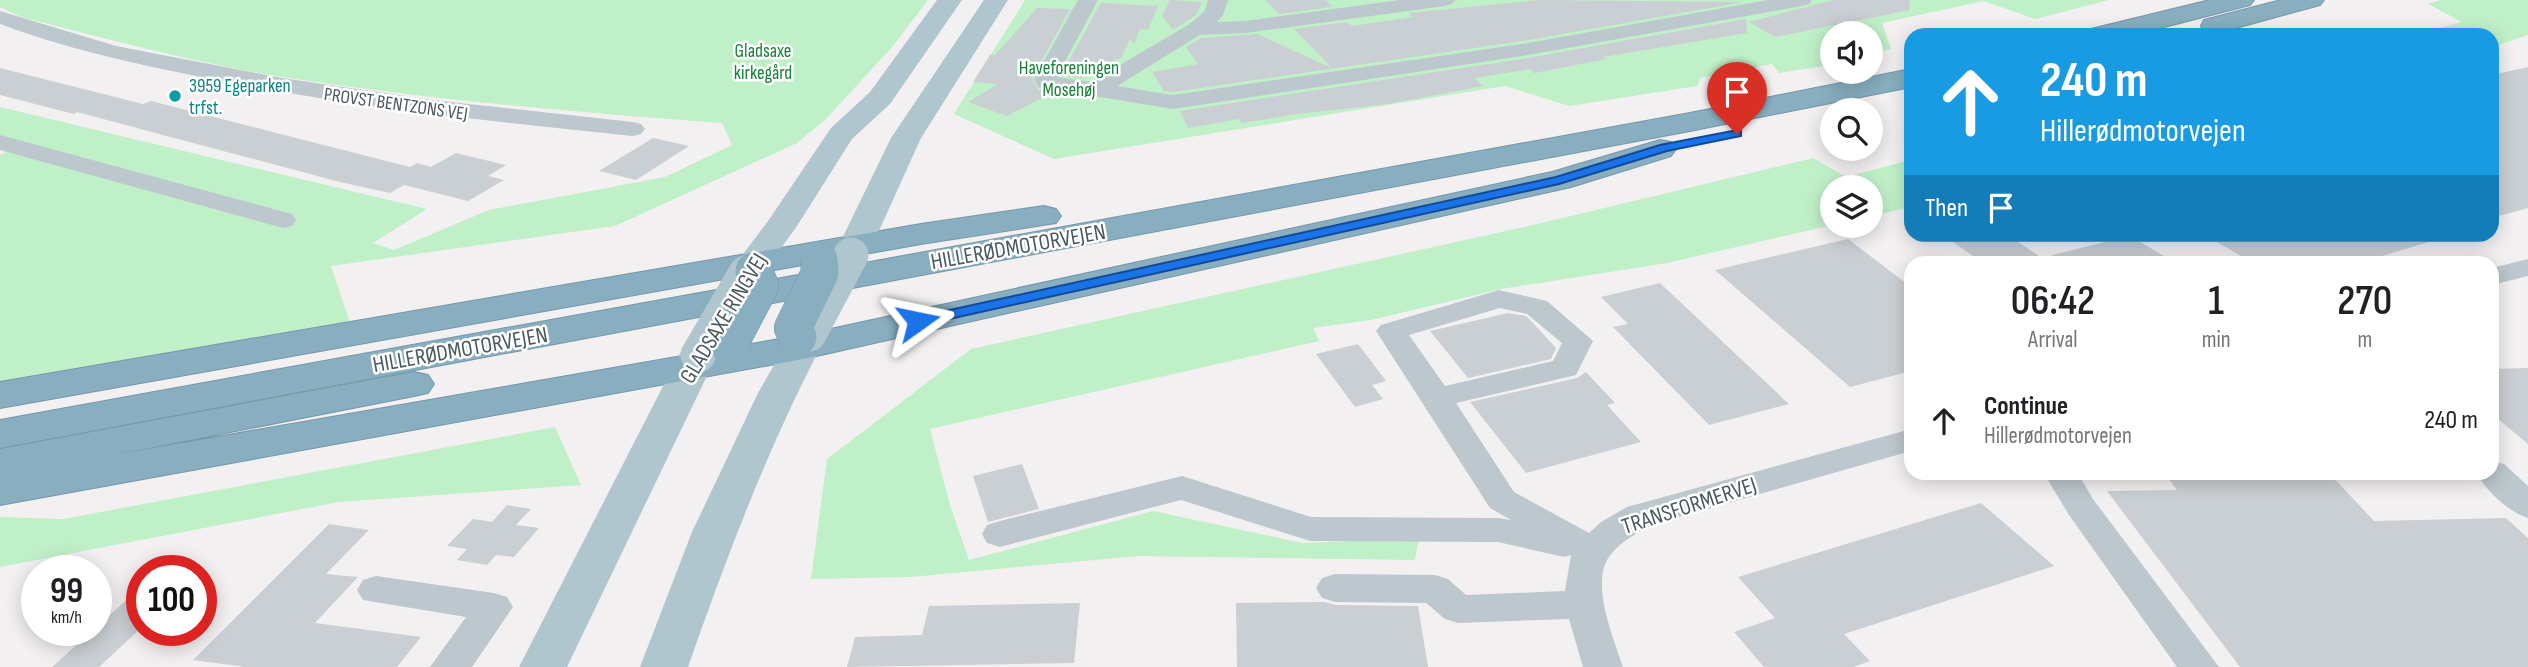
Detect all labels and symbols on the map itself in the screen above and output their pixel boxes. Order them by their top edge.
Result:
park label: Gladsaxe kirkegård [734,40,792,85]
park label: Haveforeningen Mosehøj [1019,57,1119,102]
pin [1707,62,1767,134]
place label: 3959 Egeparken trfst. [189,75,291,120]
street label: PROVST BENTZONS VEJ [322,83,469,126]
marker: 3959 Egeparken trfst. [167,88,183,104]
street label: HILLERØDMOTORVEJEN [929,218,1108,276]
street label: GLADSAXE RINGVEJ [674,248,774,389]
position arrow [881,284,955,358]
street label: HILLERØDMOTORVEJEN [371,321,550,379]
street label: TRANSFORMERVEJ [1618,471,1760,541]
speed limit sign: 100 [126,555,217,646]

